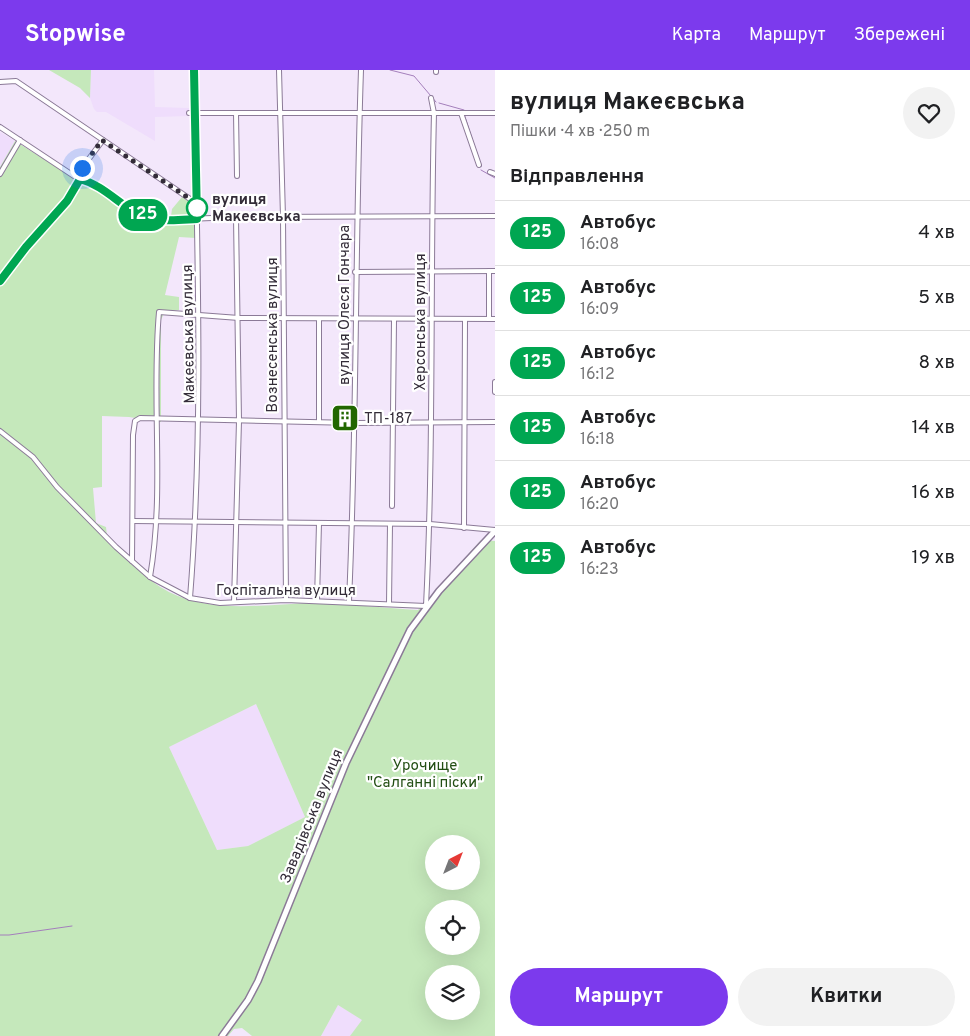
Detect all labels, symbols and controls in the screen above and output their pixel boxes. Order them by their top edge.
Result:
text: Stopwise [25,20,126,50]
text: Карта [672,24,721,47]
text: Маршрут [749,24,826,47]
text: Збережені [854,24,945,47]
button: heart [903,87,955,139]
text: вулиця Макеєвська [510,88,745,118]
text: Пішки · 4 хв · 250 m [510,122,650,142]
your location [70,156,95,181]
text: Відправлення [510,165,644,189]
place label: вулиця Макеєвська [212,191,301,227]
marker: вулиця Макеєвська [186,197,208,219]
line badge: 125 [114,199,172,231]
text: 125 [128,203,158,226]
text: Автобус [580,211,656,235]
text: 125 [523,221,552,244]
text: 4 хв [918,221,955,245]
street label: вулиця Олеся Гончара [336,225,355,385]
text: 16:08 [580,235,619,255]
street label: Херсонська вулиця [412,253,431,391]
street label: Вознесенська вулиця [264,257,283,413]
street label: Макеєвська вулиця [179,264,200,404]
text: Автобус [580,276,656,300]
text: 125 [523,286,552,309]
text: 5 хв [918,286,955,310]
text: 16:09 [580,300,619,320]
text: Автобус [580,341,656,365]
text: 125 [523,351,552,374]
text: 8 хв [918,351,955,375]
text: 16:12 [580,365,615,385]
building icon: ТП-187 [330,403,360,433]
text: Автобус [580,406,656,430]
place label: ТП-187 [364,410,412,429]
text: 125 [523,416,552,439]
text: 14 хв [912,416,955,440]
text: 16:18 [580,430,615,450]
text: Автобус [580,471,656,495]
text: 125 [523,481,552,504]
text: 16 хв [912,481,955,505]
text: 16:20 [580,495,619,515]
text: Автобус [580,536,656,560]
text: 125 [523,546,552,569]
text: 19 хв [912,546,955,570]
text: 16:23 [580,560,619,580]
street label: Госпітальна вулиця [216,582,356,601]
street label: Завадівська вулиця [277,747,348,886]
park label: Урочище "Салганні піски" [367,757,483,793]
north arrow [425,835,480,890]
map controls [425,835,480,1020]
button: locate [425,900,480,955]
button: layers [425,965,480,1020]
button: Маршрут [510,968,728,1026]
button: Квитки [738,968,955,1026]

